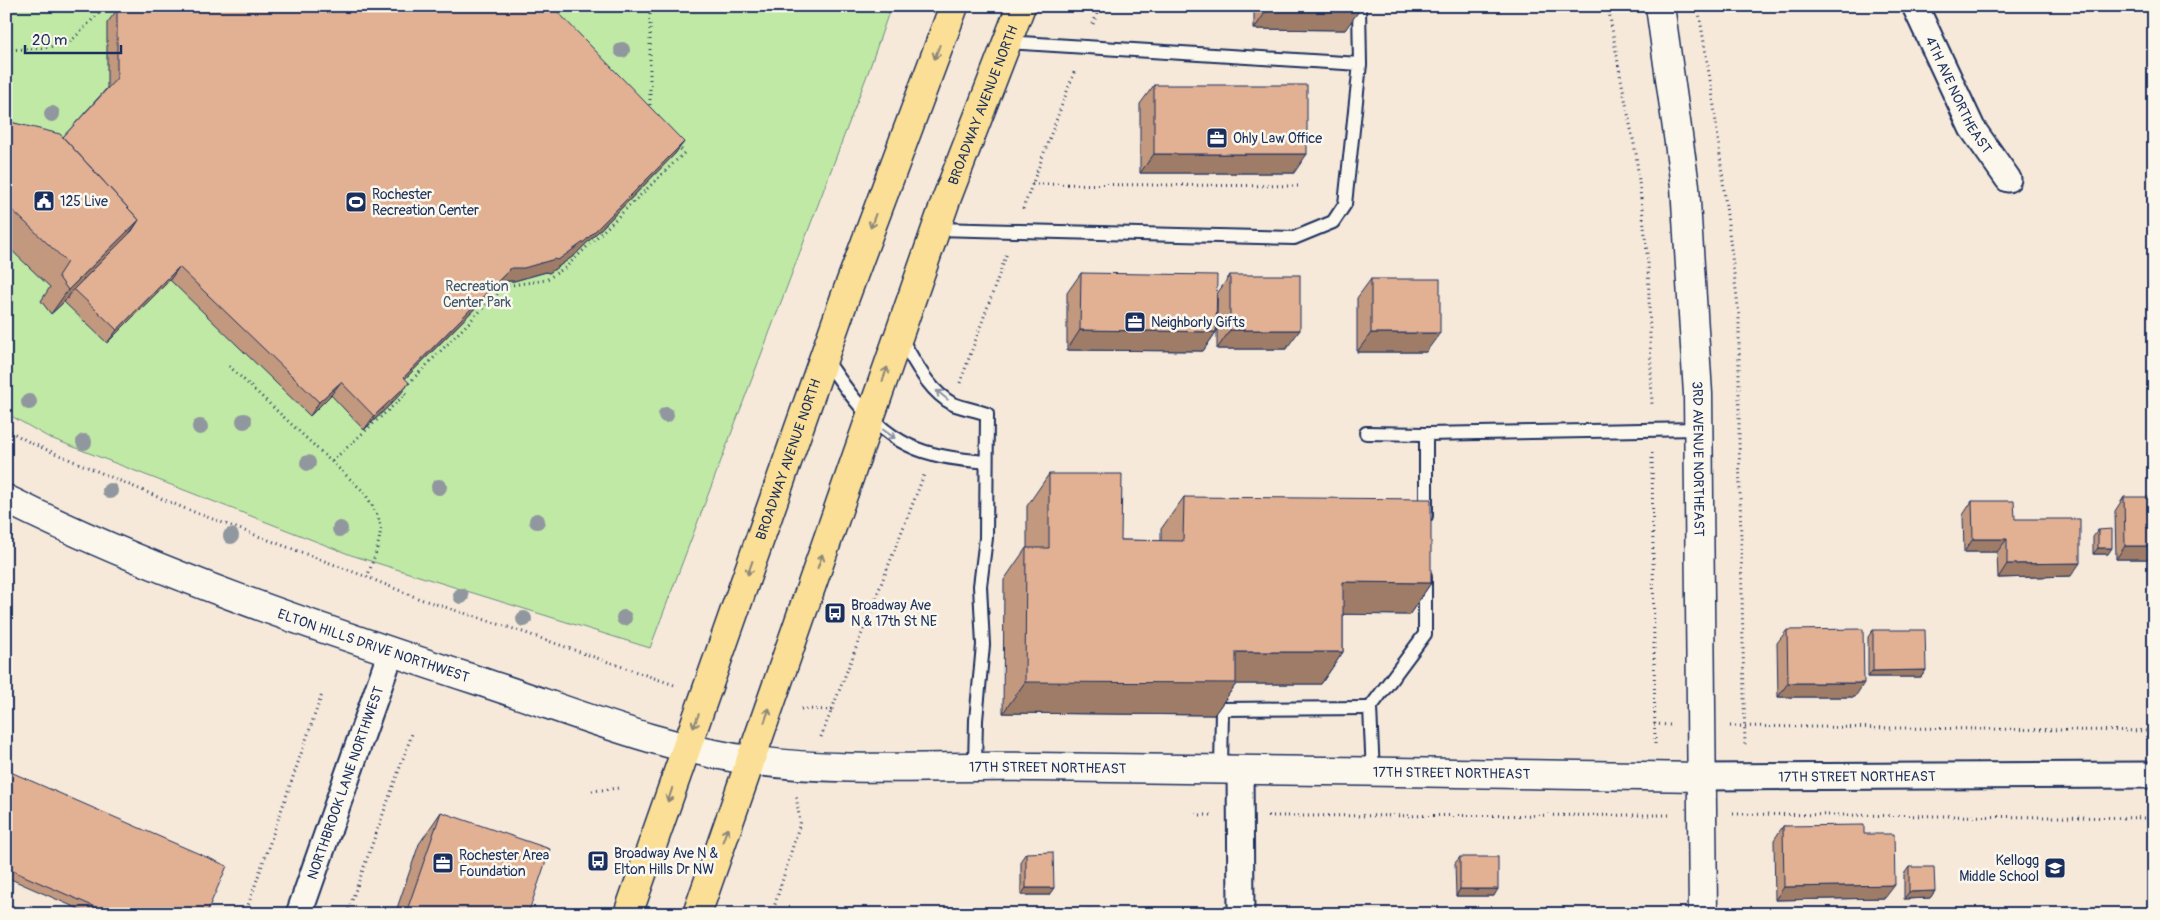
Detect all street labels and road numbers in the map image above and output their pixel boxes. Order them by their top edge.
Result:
street label: BROADWAY AVENUE NORTH [945,23,1022,187]
street label: 4TH AVE NORTHEAST [1921,34,1995,157]
street label: BROADWAY AVENUE NORTH [752,377,825,542]
street label: 3RD AVENUE NORTHEAST [1688,381,1707,537]
street label: ELTON HILLS DRIVE NORTHWEST [275,605,472,686]
street label: NORTHBROOK LANE NORTHWEST [304,684,387,882]
street label: 17TH STREET NORTHEAST [969,759,1127,777]
street label: 17TH STREET NORTHEAST [1373,764,1531,783]
street label: 17TH STREET NORTHEAST [1778,768,1936,786]

